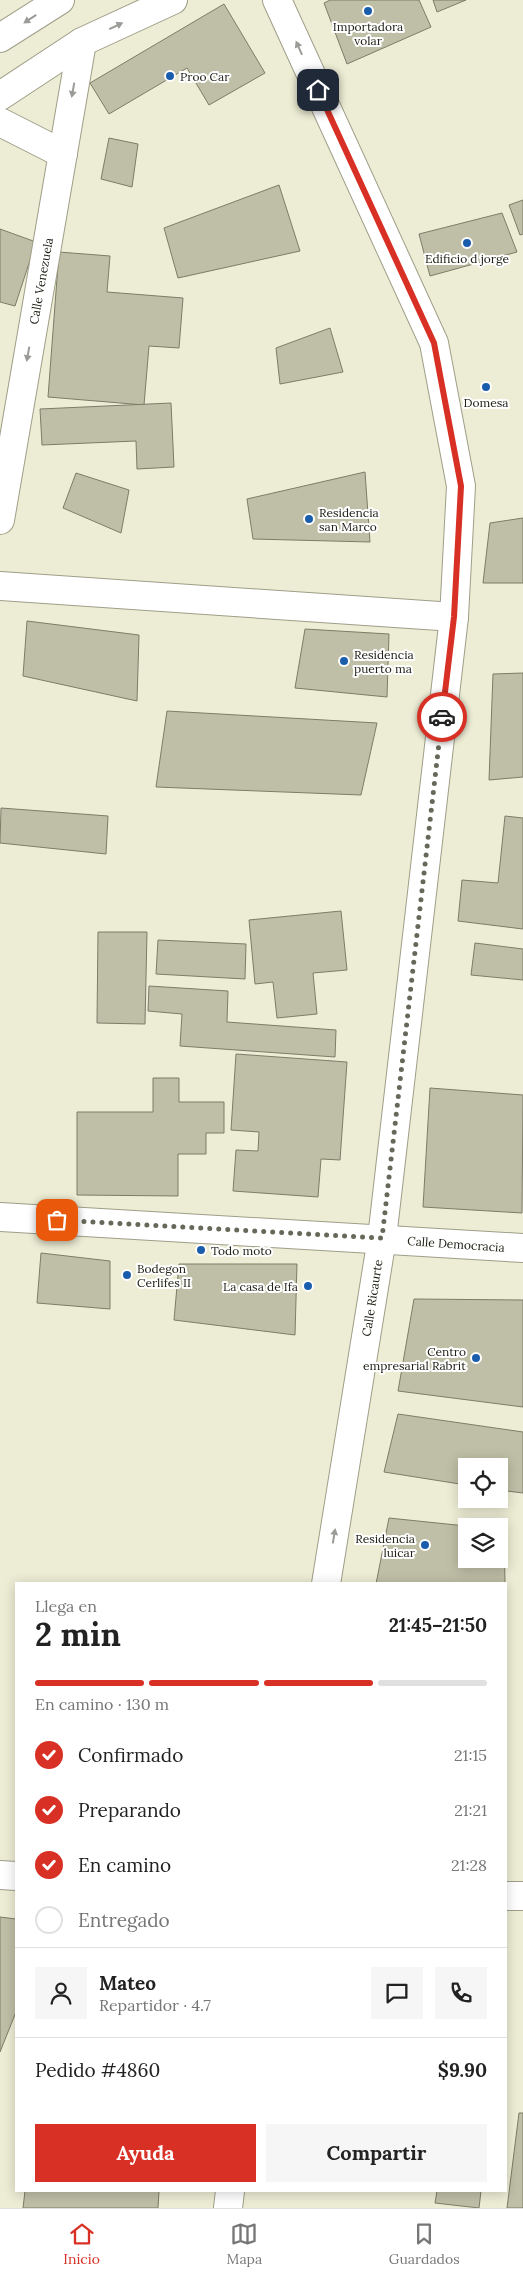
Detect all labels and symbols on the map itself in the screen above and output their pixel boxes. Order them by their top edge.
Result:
marker: Importadora volar [362,5,374,17]
one-way arrow [23,14,36,24]
place label: Importadora volar [333,19,403,48]
one-way arrow [109,22,123,30]
one-way arrow [295,41,303,55]
place label: Proo Car [180,69,230,84]
pin [297,69,339,111]
marker: Proo Car [164,70,176,82]
one-way arrow [69,83,77,99]
street label: Calle Venezuela [26,237,56,325]
marker: Edificio d jorge [461,237,473,249]
place label: Edificio d jorge [425,251,510,266]
one-way arrow [24,346,32,362]
marker: Domesa [480,381,492,393]
place label: Domesa [464,395,508,410]
place label: Residencia san Marco [319,505,379,534]
marker: Residencia san Marco [303,513,315,525]
place label: Residencia puerto ma [354,647,414,676]
marker: Residencia puerto ma [338,655,350,667]
courier [417,692,467,742]
pin [36,1199,78,1241]
street label: Calle Democracia [407,1233,505,1255]
place label: Todo moto [211,1243,272,1258]
marker: Todo moto [195,1244,207,1256]
street label: Calle Ricaurte [359,1258,386,1338]
place label: Bodegon Cerlifes II [137,1261,191,1290]
marker: Bodegon Cerlifes II [121,1269,133,1281]
place label: La casa de Ifa [223,1279,298,1294]
marker: La casa de Ifa [302,1280,314,1292]
place label: Centro empresarial Rabrit [363,1344,466,1373]
marker: Centro empresarial Rabrit [470,1352,482,1364]
one-way arrow [330,1527,338,1543]
place label: Residencia luicar [355,1531,416,1560]
marker: Residencia luicar [419,1539,431,1551]

